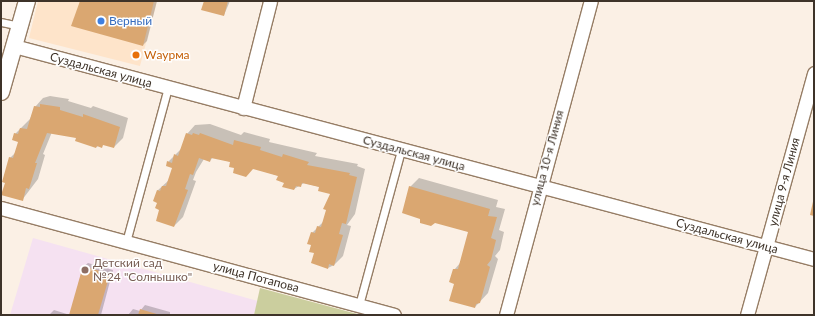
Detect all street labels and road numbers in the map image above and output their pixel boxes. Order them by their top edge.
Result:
street label: Суздальская улица [48,49,154,91]
street label: улица 10-я Линия [527,109,567,207]
street label: Суздальская улица [361,132,467,174]
street label: улица 9-я Линия [765,136,803,228]
street label: Суздальская улица [674,215,780,257]
street label: улица Потапова [211,259,301,295]

